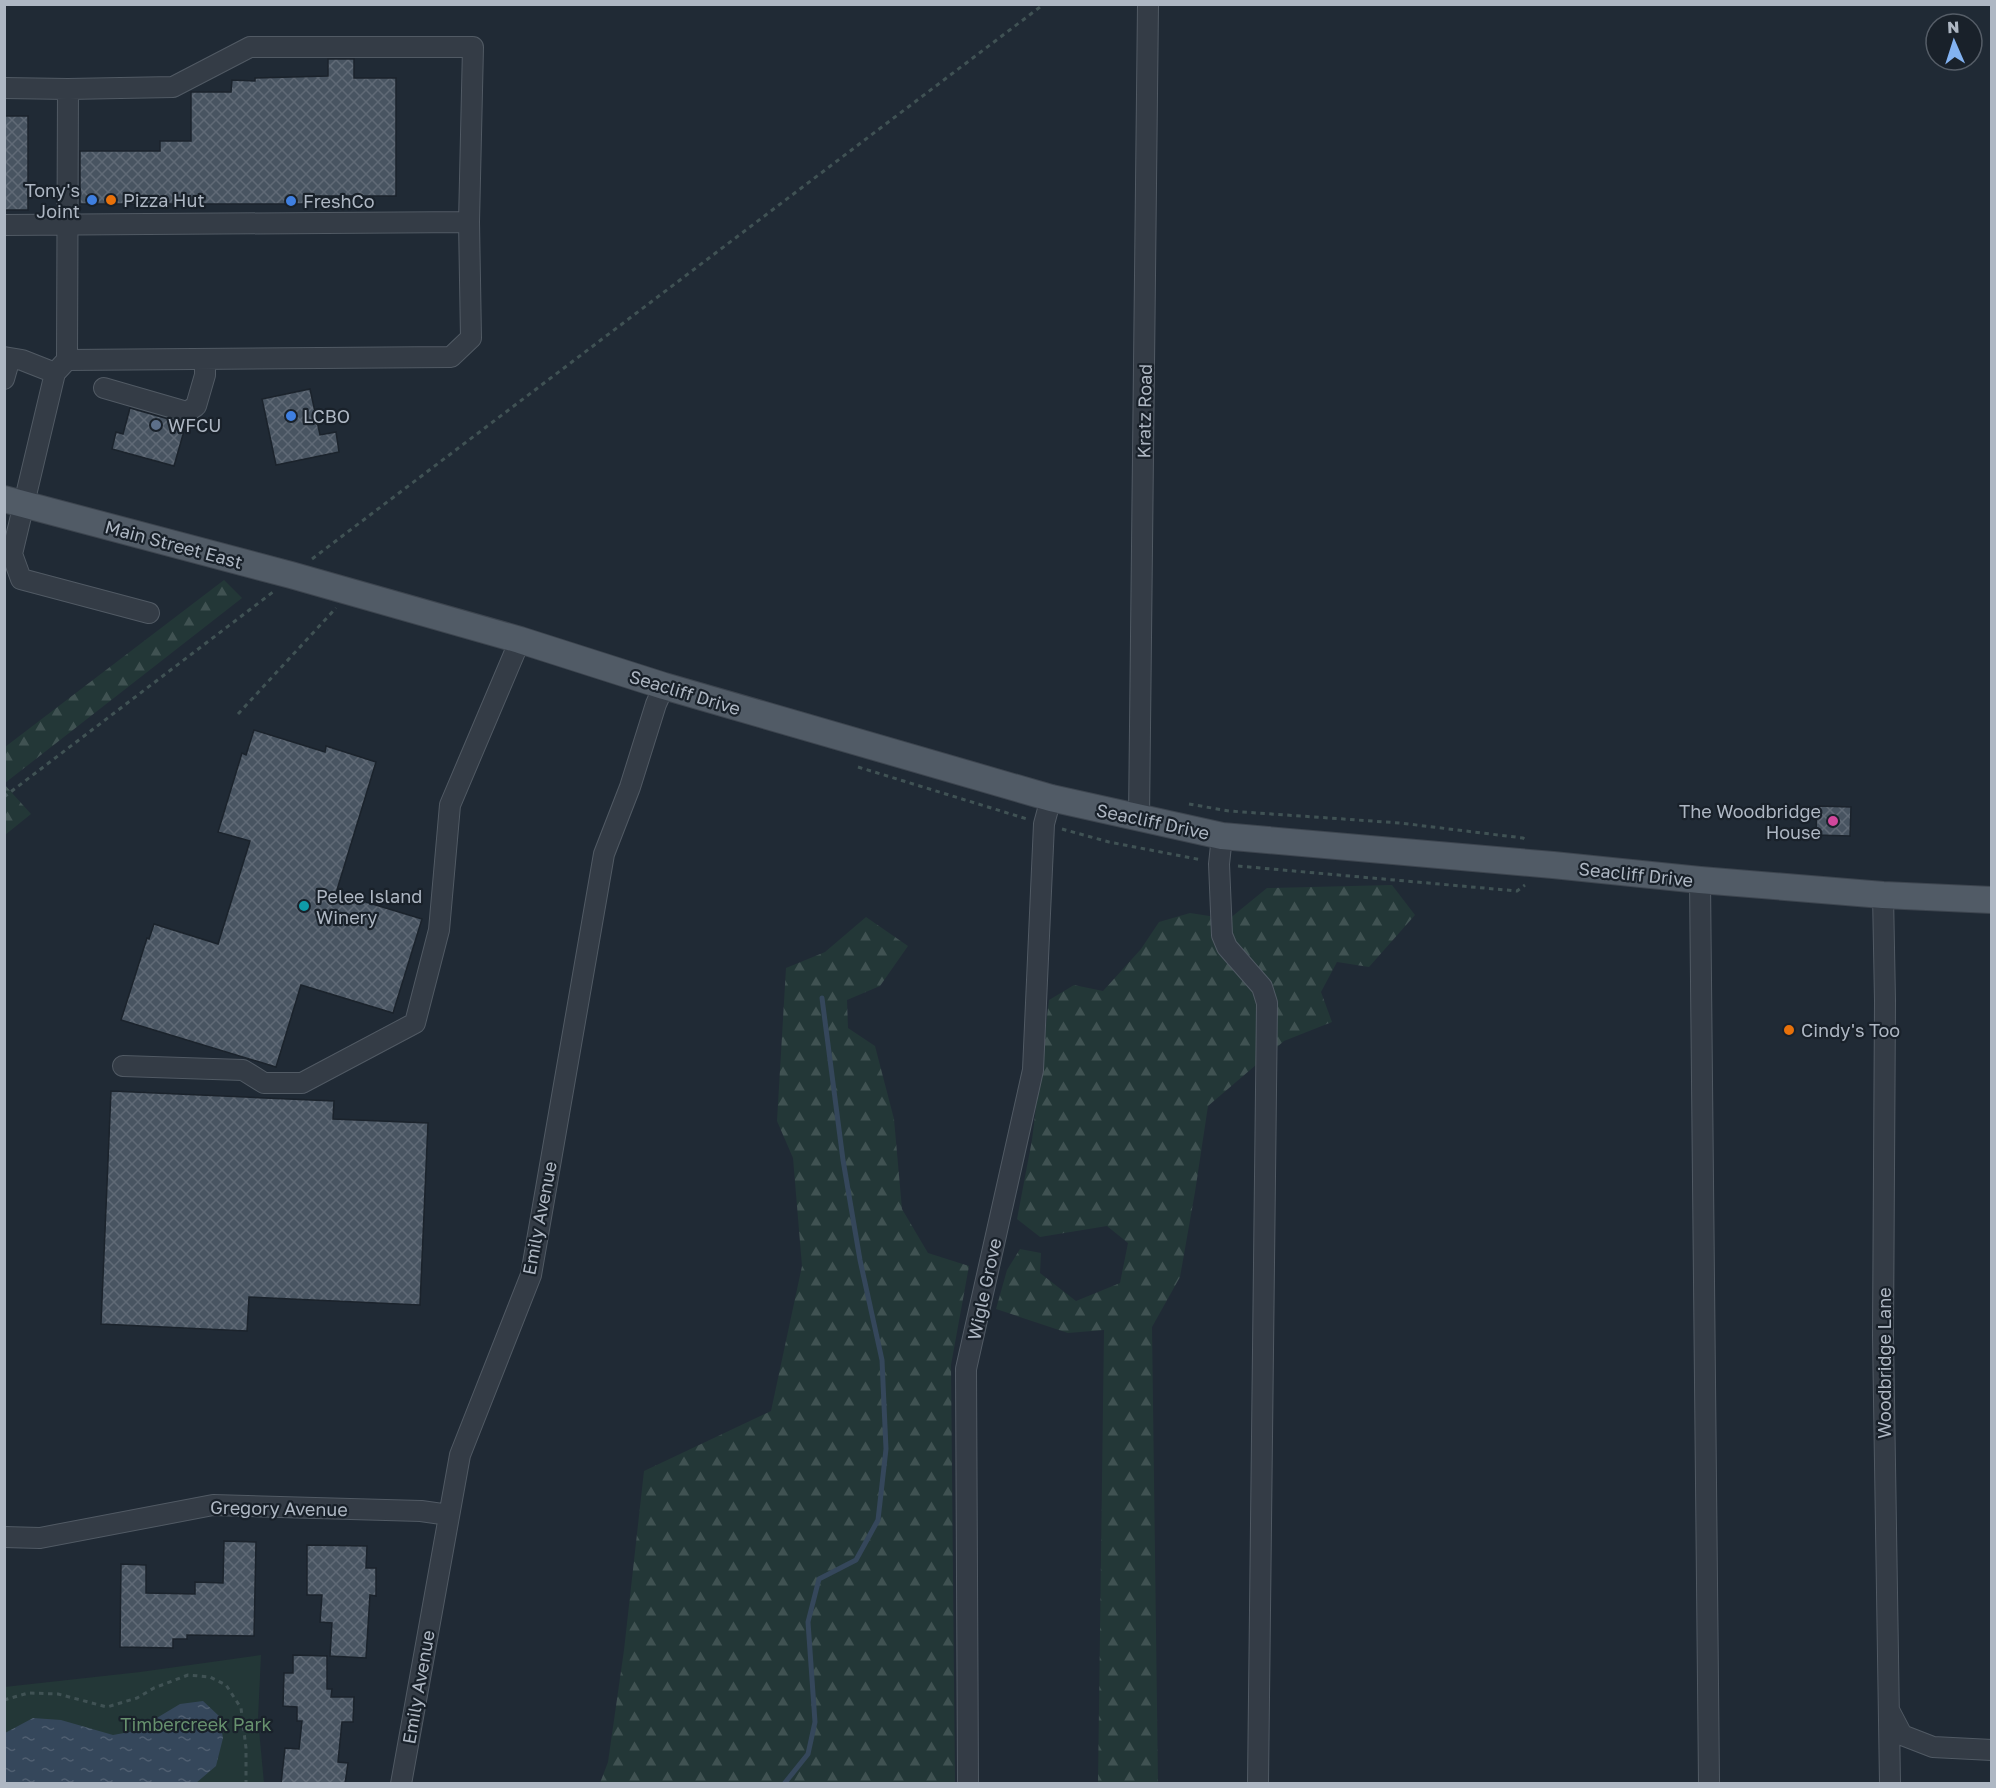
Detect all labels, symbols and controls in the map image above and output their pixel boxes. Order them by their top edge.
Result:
north arrow [1924,12,1984,72]
text: N [1947,17,1960,37]
place label: Tony's Joint [25,179,80,222]
place label: Pizza Hut [123,189,205,211]
place label: FreshCo [303,190,375,212]
marker: Tony's Joint [85,193,99,207]
marker: Pizza Hut [104,193,118,207]
marker: FreshCo [284,194,298,208]
street label: Kratz Road [1132,364,1156,458]
place label: LCBO [303,405,350,427]
marker: LCBO [284,409,298,423]
place label: WFCU [168,414,221,436]
marker: WFCU [149,418,163,432]
street label: Main Street East [103,515,245,573]
street label: Seacliff Drive [627,665,743,719]
street label: Seacliff Drive [1094,798,1212,844]
place label: The Woodbridge House [1679,800,1821,843]
marker: The Woodbridge House [1826,814,1840,828]
street label: Seacliff Drive [1578,857,1694,891]
place label: Pelee Island Winery [316,885,422,928]
marker: Pelee Island Winery [297,899,311,913]
place label: Cindy's Too [1801,1019,1900,1041]
marker: Cindy's Too [1782,1023,1796,1037]
street label: Emily Avenue [517,1159,561,1277]
street label: Wigle Grove [962,1236,1006,1342]
street label: Woodbridge Lane [1873,1287,1895,1439]
street label: Gregory Avenue [210,1496,348,1520]
street label: Emily Avenue [397,1628,439,1746]
park label: Timbercreek Park [120,1713,272,1735]

